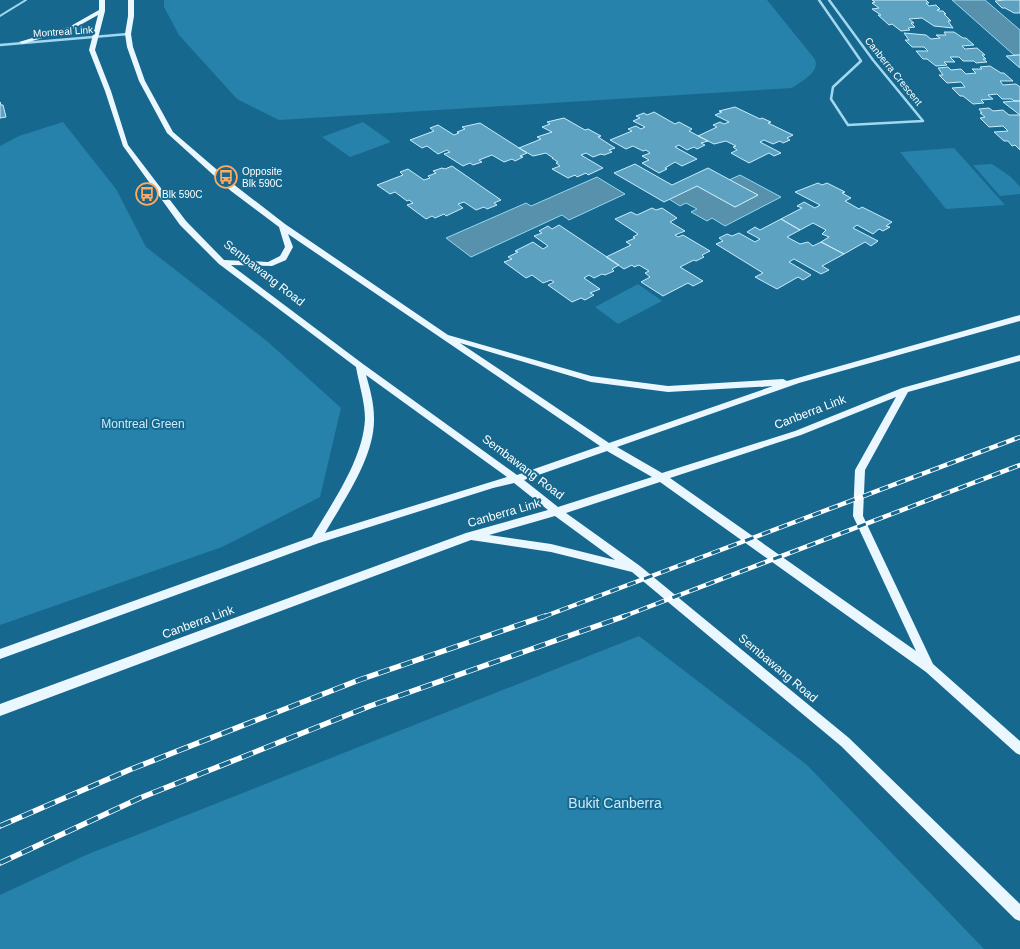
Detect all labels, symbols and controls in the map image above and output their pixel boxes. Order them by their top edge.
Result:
street label: Montreal Link [33,24,94,39]
street label: Canberra Crescent [863,35,925,108]
bus stop icon: Opposite Blk 590C [213,164,239,190]
place label: Opposite Blk 590C [242,166,283,189]
bus stop icon: Blk 590C [134,181,160,207]
place label: Blk 590C [162,189,203,200]
street label: Sembawang Road [221,237,307,309]
street label: Canberra Link [772,392,849,432]
park label: Montreal Green [101,417,185,431]
street label: Sembawang Road [479,432,567,502]
street label: Canberra Link [466,496,543,530]
street label: Canberra Link [160,602,237,641]
street label: Sembawang Road [736,631,820,705]
park label: Bukit Canberra [568,795,662,811]

